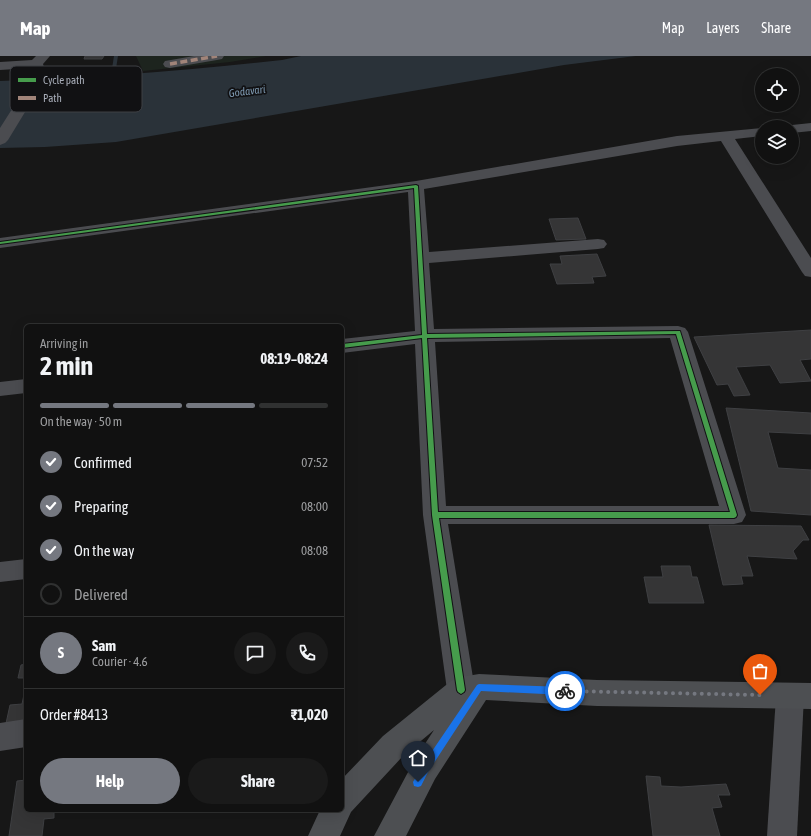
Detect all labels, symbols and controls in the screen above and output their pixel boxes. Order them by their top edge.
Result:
text: Map [20,17,51,39]
text: Map [662,20,684,36]
text: Layers [706,20,739,36]
text: Share [761,20,791,36]
legend [10,66,142,112]
map controls [755,68,799,164]
button: locate [755,68,799,112]
text: Cycle path [43,74,85,86]
water label: Godavari [228,83,266,99]
text: Path [43,92,62,104]
button: layers [755,120,799,164]
text: Arriving in [40,336,88,351]
text: 08:19–08:24 [260,350,328,367]
text: 2 min [40,351,93,381]
text: On the way · 50 m [40,414,122,429]
icon: check [40,451,62,473]
text: Confirmed [74,454,132,471]
text: 07:52 [301,455,328,470]
icon: check [40,495,62,517]
text: Preparing [74,498,128,515]
text: 08:00 [301,499,328,514]
icon: check [40,539,62,561]
text: On the way [74,542,135,559]
text: 08:08 [301,543,328,558]
text: Delivered [74,586,128,603]
button: chat [234,632,276,674]
button: phone [286,632,328,674]
text: Sam [92,637,116,654]
text: S [58,644,64,661]
text: Courier · 4.6 [92,654,148,669]
pin [743,654,777,695]
icon: bag [749,660,771,682]
courier [545,671,585,711]
icon: bike [554,680,576,702]
text: Order #8413 [40,706,108,723]
text: ₹1,020 [291,706,328,723]
pin [401,741,435,782]
icon: home [407,747,429,769]
button: Help [40,758,180,804]
button: Share [188,758,328,804]

